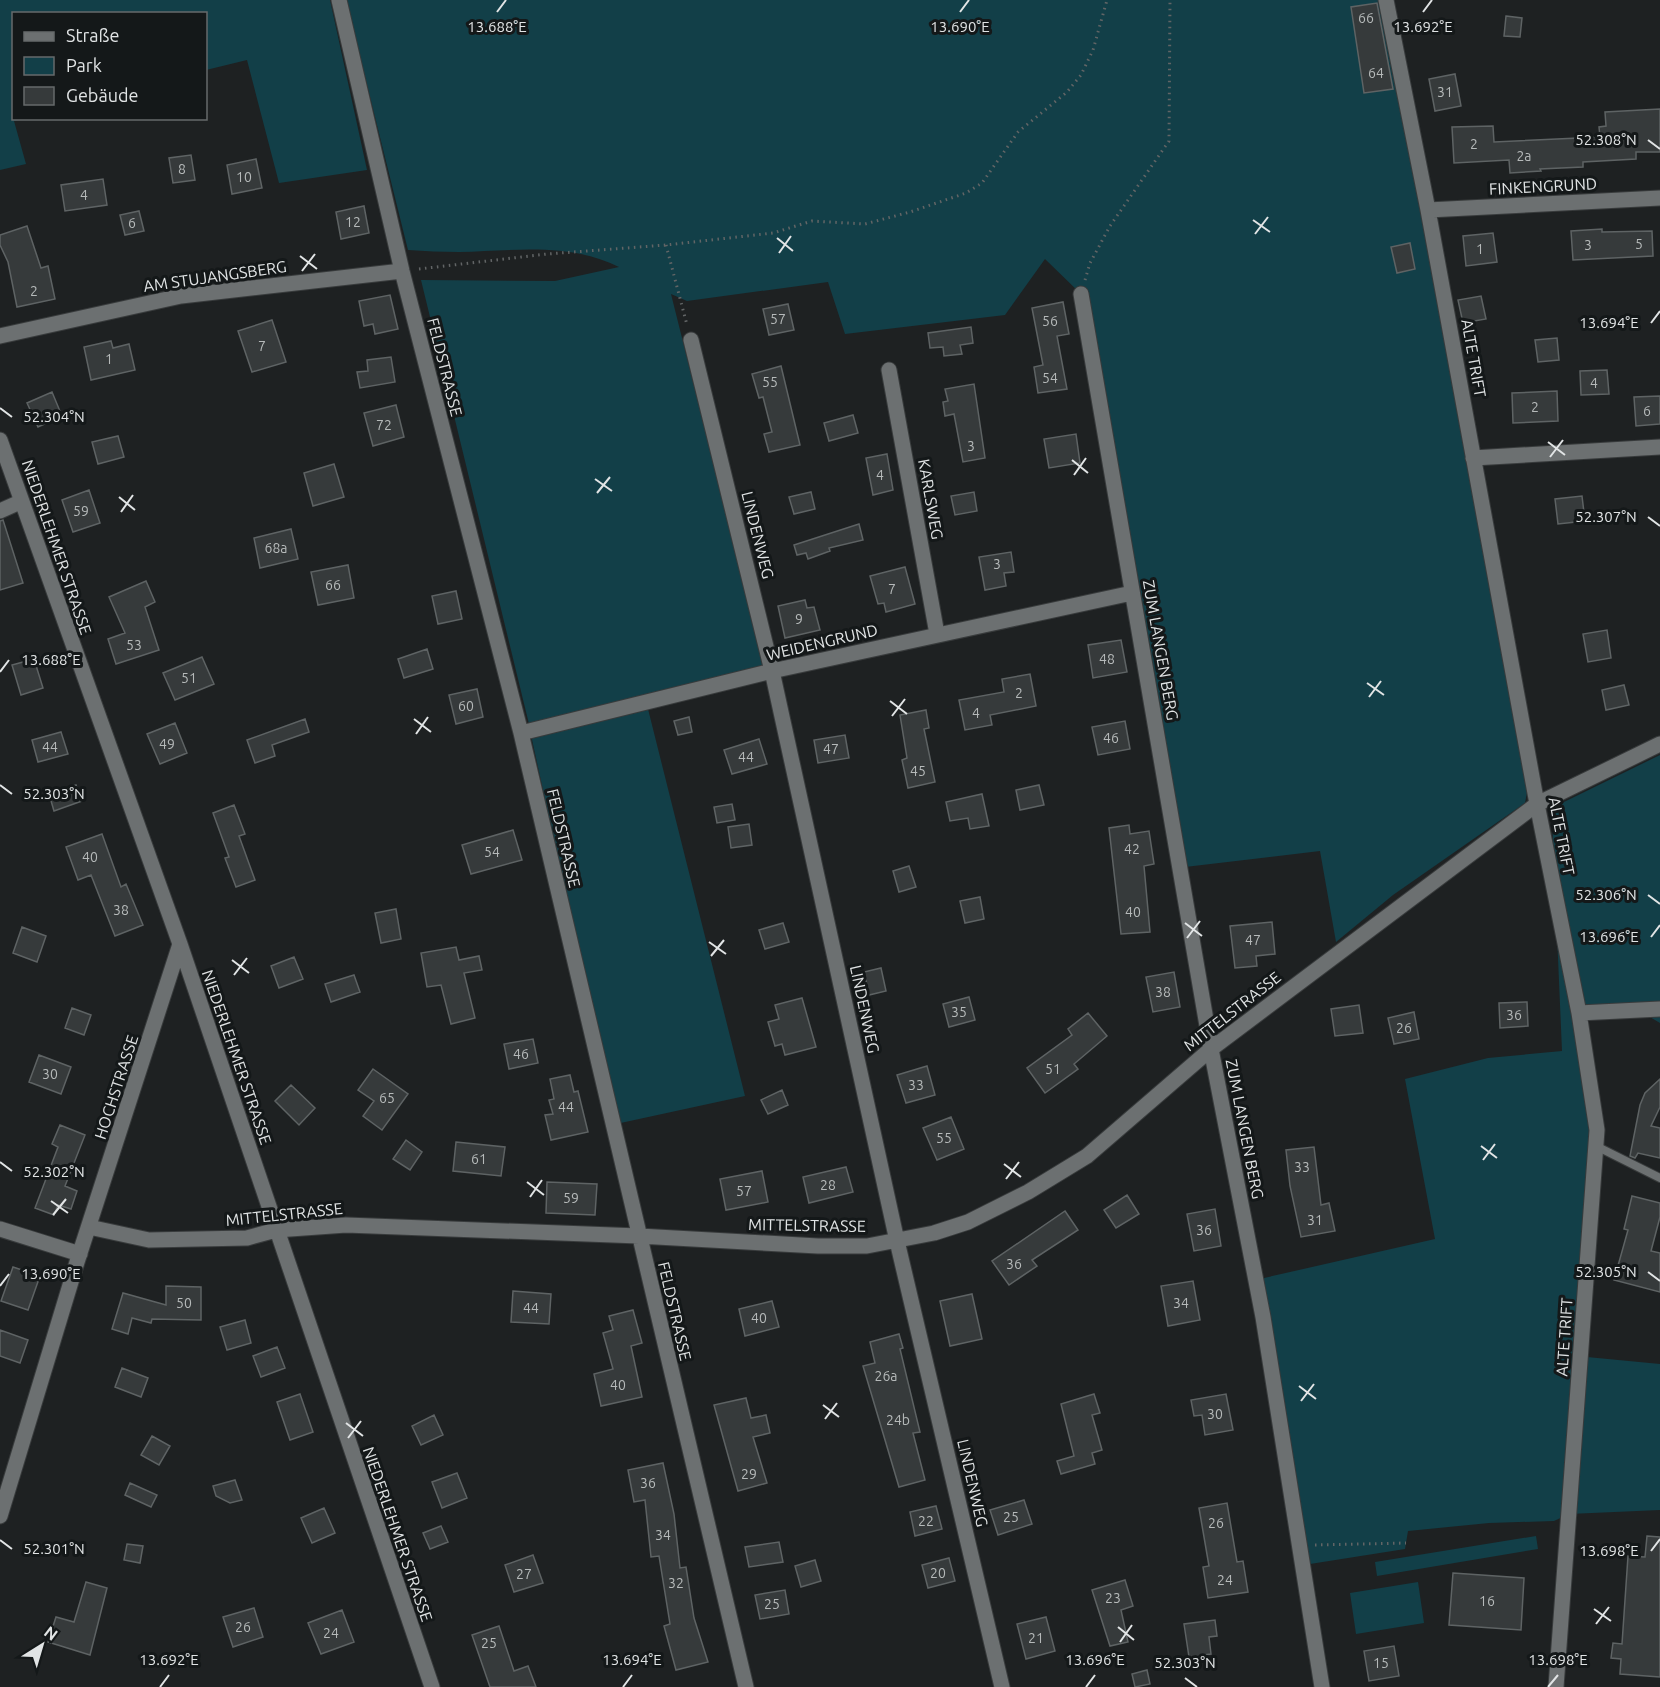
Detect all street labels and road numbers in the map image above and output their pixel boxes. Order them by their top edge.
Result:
street label: FINKENGRUND [1488,174,1598,198]
street label: AM STUJANGSBERG [142,257,288,295]
street label: FELDSTRASSE [424,316,466,418]
street label: ALTE TRIFT [1458,318,1490,399]
street label: NIEDERLEHMER STRASSE [19,457,95,637]
street label: KARLSWEG [915,457,947,541]
street label: LINDENWEG [738,489,778,581]
street label: ZUM LANGEN BERG [1140,578,1182,722]
street label: WEIDENGRUND [765,620,879,664]
street label: FELDSTRASSE [544,787,584,889]
street label: ALTE TRIFT [1546,795,1578,877]
street label: LINDENWEG [847,963,883,1055]
street label: NIEDERLEHMER STRASSE [199,967,275,1147]
street label: MITTELSTRASSE [1180,968,1284,1054]
street label: HOCHSTRASSE [91,1033,141,1141]
street label: ZUM LANGEN BERG [1223,1057,1267,1201]
street label: MITTELSTRASSE [225,1199,343,1229]
street label: MITTELSTRASSE [748,1215,866,1235]
street label: FELDSTRASSE [655,1260,695,1362]
street label: ALTE TRIFT [1552,1297,1576,1377]
street label: LINDENWEG [954,1437,992,1529]
street label: NIEDERLEHMER STRASSE [360,1444,436,1624]

